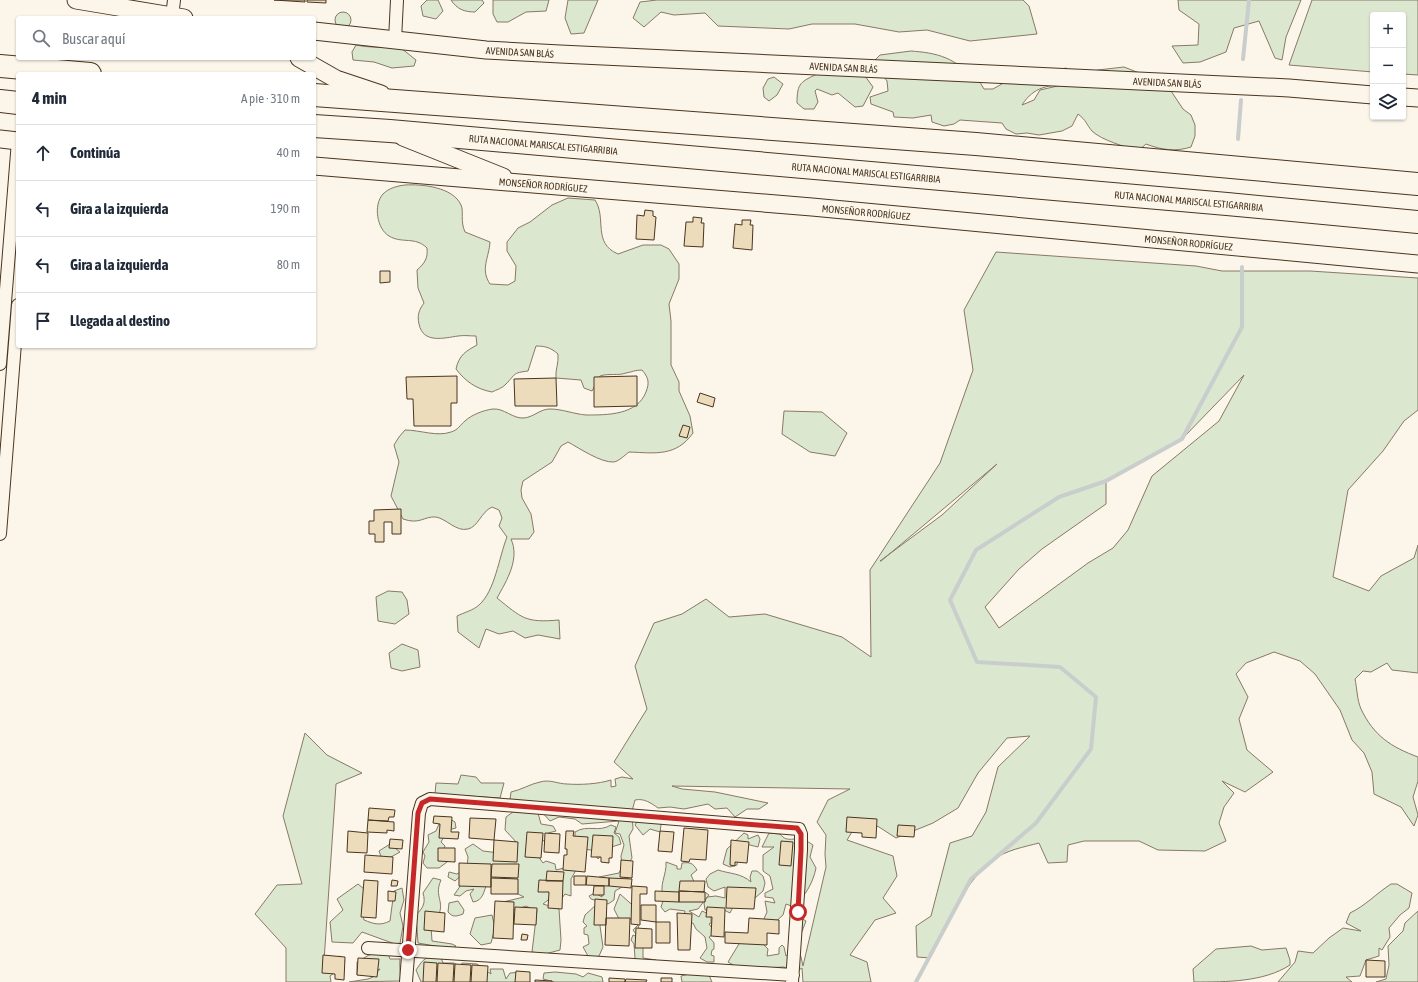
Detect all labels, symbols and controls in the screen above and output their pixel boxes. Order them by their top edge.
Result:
map controls [1370,12,1406,120]
button: + [1370,12,1406,48]
search box [16,16,316,60]
icon: search [30,27,52,49]
text: Buscar aquí [62,30,125,47]
street label: AVENIDA SAN BLÁS [485,45,554,60]
button: − [1370,48,1406,84]
street label: AVENIDA SAN BLÁS [809,61,878,75]
street label: AVENIDA SAN BLÁS [1133,76,1202,90]
button: layers [1370,84,1406,120]
text: 4 min [32,88,67,108]
text: A pie · 310 m [241,91,300,106]
street label: RUTA NACIONAL MARISCAL ESTIGARRIBIA [468,133,618,157]
icon: ahead [32,142,54,164]
text: Continúa [70,144,120,161]
text: 40 m [277,145,300,160]
street label: RUTA NACIONAL MARISCAL ESTIGARRIBIA [791,161,941,185]
street label: MONSEÑOR RODRÍGUEZ [498,176,588,195]
street label: RUTA NACIONAL MARISCAL ESTIGARRIBIA [1114,189,1264,213]
icon: left [32,198,54,220]
text: Gira a la izquierda [70,200,168,217]
text: 190 m [271,201,300,216]
street label: MONSEÑOR RODRÍGUEZ [821,203,911,222]
street label: MONSEÑOR RODRÍGUEZ [1144,233,1234,253]
icon: left [32,254,54,276]
text: Gira a la izquierda [70,256,168,273]
text: 80 m [277,257,300,272]
icon: arrive [32,310,54,332]
text: Llegada al destino [70,312,170,329]
route start [789,903,807,921]
route end [399,941,417,959]

